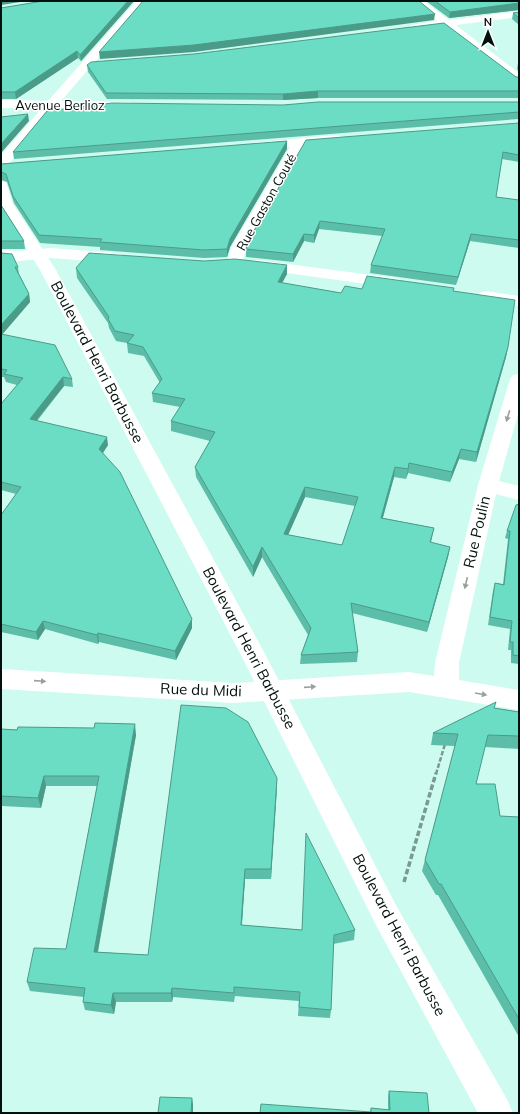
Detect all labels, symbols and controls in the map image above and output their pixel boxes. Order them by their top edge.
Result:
north arrow [468,12,508,52]
text: N [484,15,492,29]
street label: Avenue Berlioz [15,97,105,113]
street label: Rue Gaston Couté [233,151,299,253]
street label: Boulevard Henri Barbusse [47,277,148,446]
one-way arrow [505,410,511,422]
street label: Rue Poulin [459,494,494,570]
street label: Boulevard Henri Barbusse [199,563,300,732]
one-way arrow [462,576,468,589]
one-way arrow [34,678,46,685]
street label: Rue du Midi [160,679,242,700]
one-way arrow [304,684,316,691]
one-way arrow [475,691,487,697]
street label: Boulevard Henri Barbusse [349,850,450,1019]

